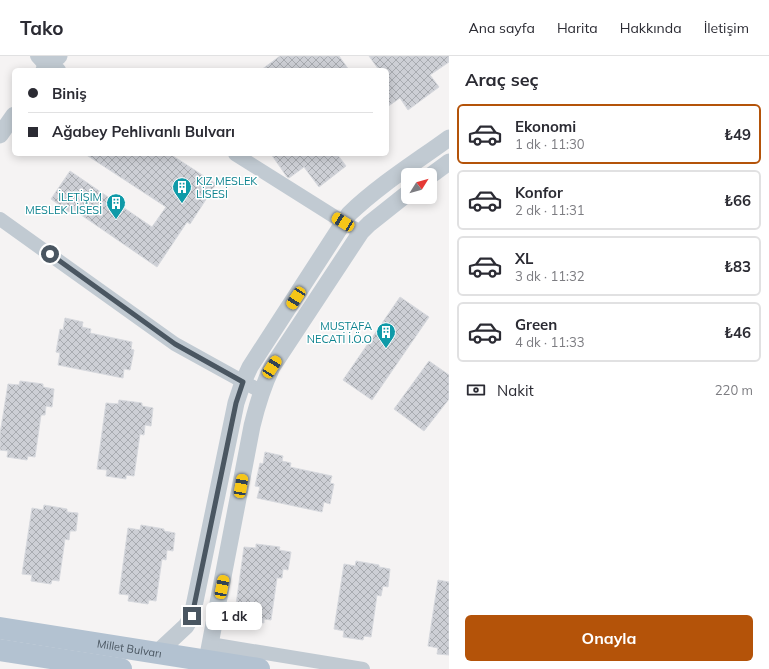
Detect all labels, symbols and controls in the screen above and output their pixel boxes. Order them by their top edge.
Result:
text: Tako [20,16,64,40]
text: Ana sayfa [468,19,535,37]
text: Harita [557,19,598,37]
text: Hakkında [620,19,682,37]
text: İletişim [704,19,749,37]
text: Araç seç [465,68,539,91]
text: Biniş [52,84,87,103]
icon: car [467,116,503,152]
text: Ekonomi [515,117,576,136]
text: Ağabey Pehlivanlı Bulvarı [52,122,235,141]
text: ₺49 [724,125,751,144]
text: 1 dk · 11:30 [515,136,585,152]
north arrow [401,168,437,204]
map controls [401,168,437,204]
place label: KIZ MESLEK LİSESİ [196,174,258,201]
building icon: KIZ MESLEK LİSESİ [171,176,193,204]
icon: car [467,182,503,218]
text: Konfor [515,183,563,202]
place label: İLETİŞİM MESLEK LİSESİ [25,190,102,217]
text: ₺66 [724,191,751,210]
building icon: İLETİŞİM MESLEK LİSESİ [105,192,127,220]
text: 2 dk · 11:31 [515,202,585,218]
car [330,211,356,233]
route start [41,245,59,263]
icon: car [467,248,503,284]
text: XL [515,249,533,268]
text: ₺83 [724,257,751,276]
text: 3 dk · 11:32 [515,268,585,284]
car [284,285,308,311]
icon: car [467,314,503,350]
text: Green [515,315,557,334]
place label: MUSTAFA NECATİ İ.Ö.O [307,319,372,346]
building icon: MUSTAFA NECATİ İ.Ö.O [375,321,397,349]
text: ₺46 [724,323,751,342]
text: 4 dk · 11:33 [515,334,585,350]
car [260,354,284,380]
icon: cash [465,379,487,401]
text: Nakit [497,381,534,400]
text: 220 m [715,382,753,398]
car [233,473,249,499]
car [214,574,230,600]
callout: 1 dk [206,602,262,630]
route end [183,607,201,625]
text: 1 dk [221,608,247,624]
button: Onayla [465,615,753,661]
street label: Millet Bulvarı [96,636,163,661]

